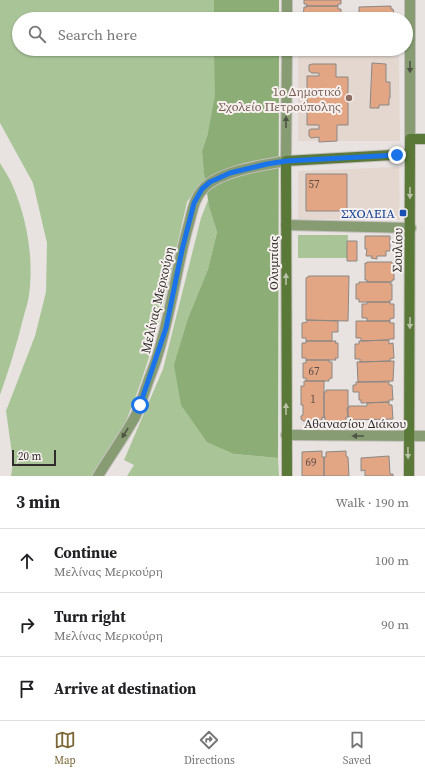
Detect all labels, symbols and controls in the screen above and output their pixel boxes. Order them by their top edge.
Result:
search box [12,12,413,56]
icon: search [26,23,48,45]
text: Search here [58,24,137,45]
one-way arrow [407,61,413,74]
place label: 1ο Δημοτικό Σχολείο Πετρούπολης [219,83,341,115]
marker: 1ο Δημοτικό Σχολείο Πετρούπολης [344,93,354,103]
one-way arrow [283,115,289,128]
route end [388,146,406,164]
house number: 57 [309,177,320,192]
one-way arrow [407,187,413,200]
place label: ΣΧΟΛΕΙΑ [341,205,395,222]
marker: ΣΧΟΛΕΙΑ [398,208,408,218]
street label: Σουλίου [389,228,406,272]
street label: Ολυμπίας [265,236,282,290]
street label: Μελίνας Μερκούρη [137,245,178,355]
one-way arrow [283,272,289,285]
one-way arrow [406,317,413,329]
house number: 67 [309,364,320,379]
house number: 1 [310,392,316,407]
route start [131,396,149,414]
one-way arrow [283,402,289,415]
street label: Αθανασίου Διάκου [304,415,406,432]
one-way arrow [121,428,129,438]
one-way arrow [351,433,364,439]
one-way arrow [405,447,411,460]
scale bar [12,448,56,467]
text: 20 m [18,449,41,464]
house number: 69 [306,455,317,470]
text: 3 min [16,490,60,514]
text: Walk · 190 m [336,494,409,511]
text: Continue [54,542,117,563]
icon: ahead [16,550,38,572]
text: 100 m [375,552,409,569]
text: Μελίνας Μερκούρη [54,563,163,580]
text: Turn right [54,606,126,627]
icon: right [16,614,38,636]
text: 90 m [381,616,409,633]
text: Μελίνας Μερκούρη [54,627,163,644]
icon: arrive [16,678,38,700]
text: Arrive at destination [54,678,196,699]
tab: Map [54,729,76,768]
tab: Directions [184,729,235,768]
tab: Saved [343,729,371,768]

